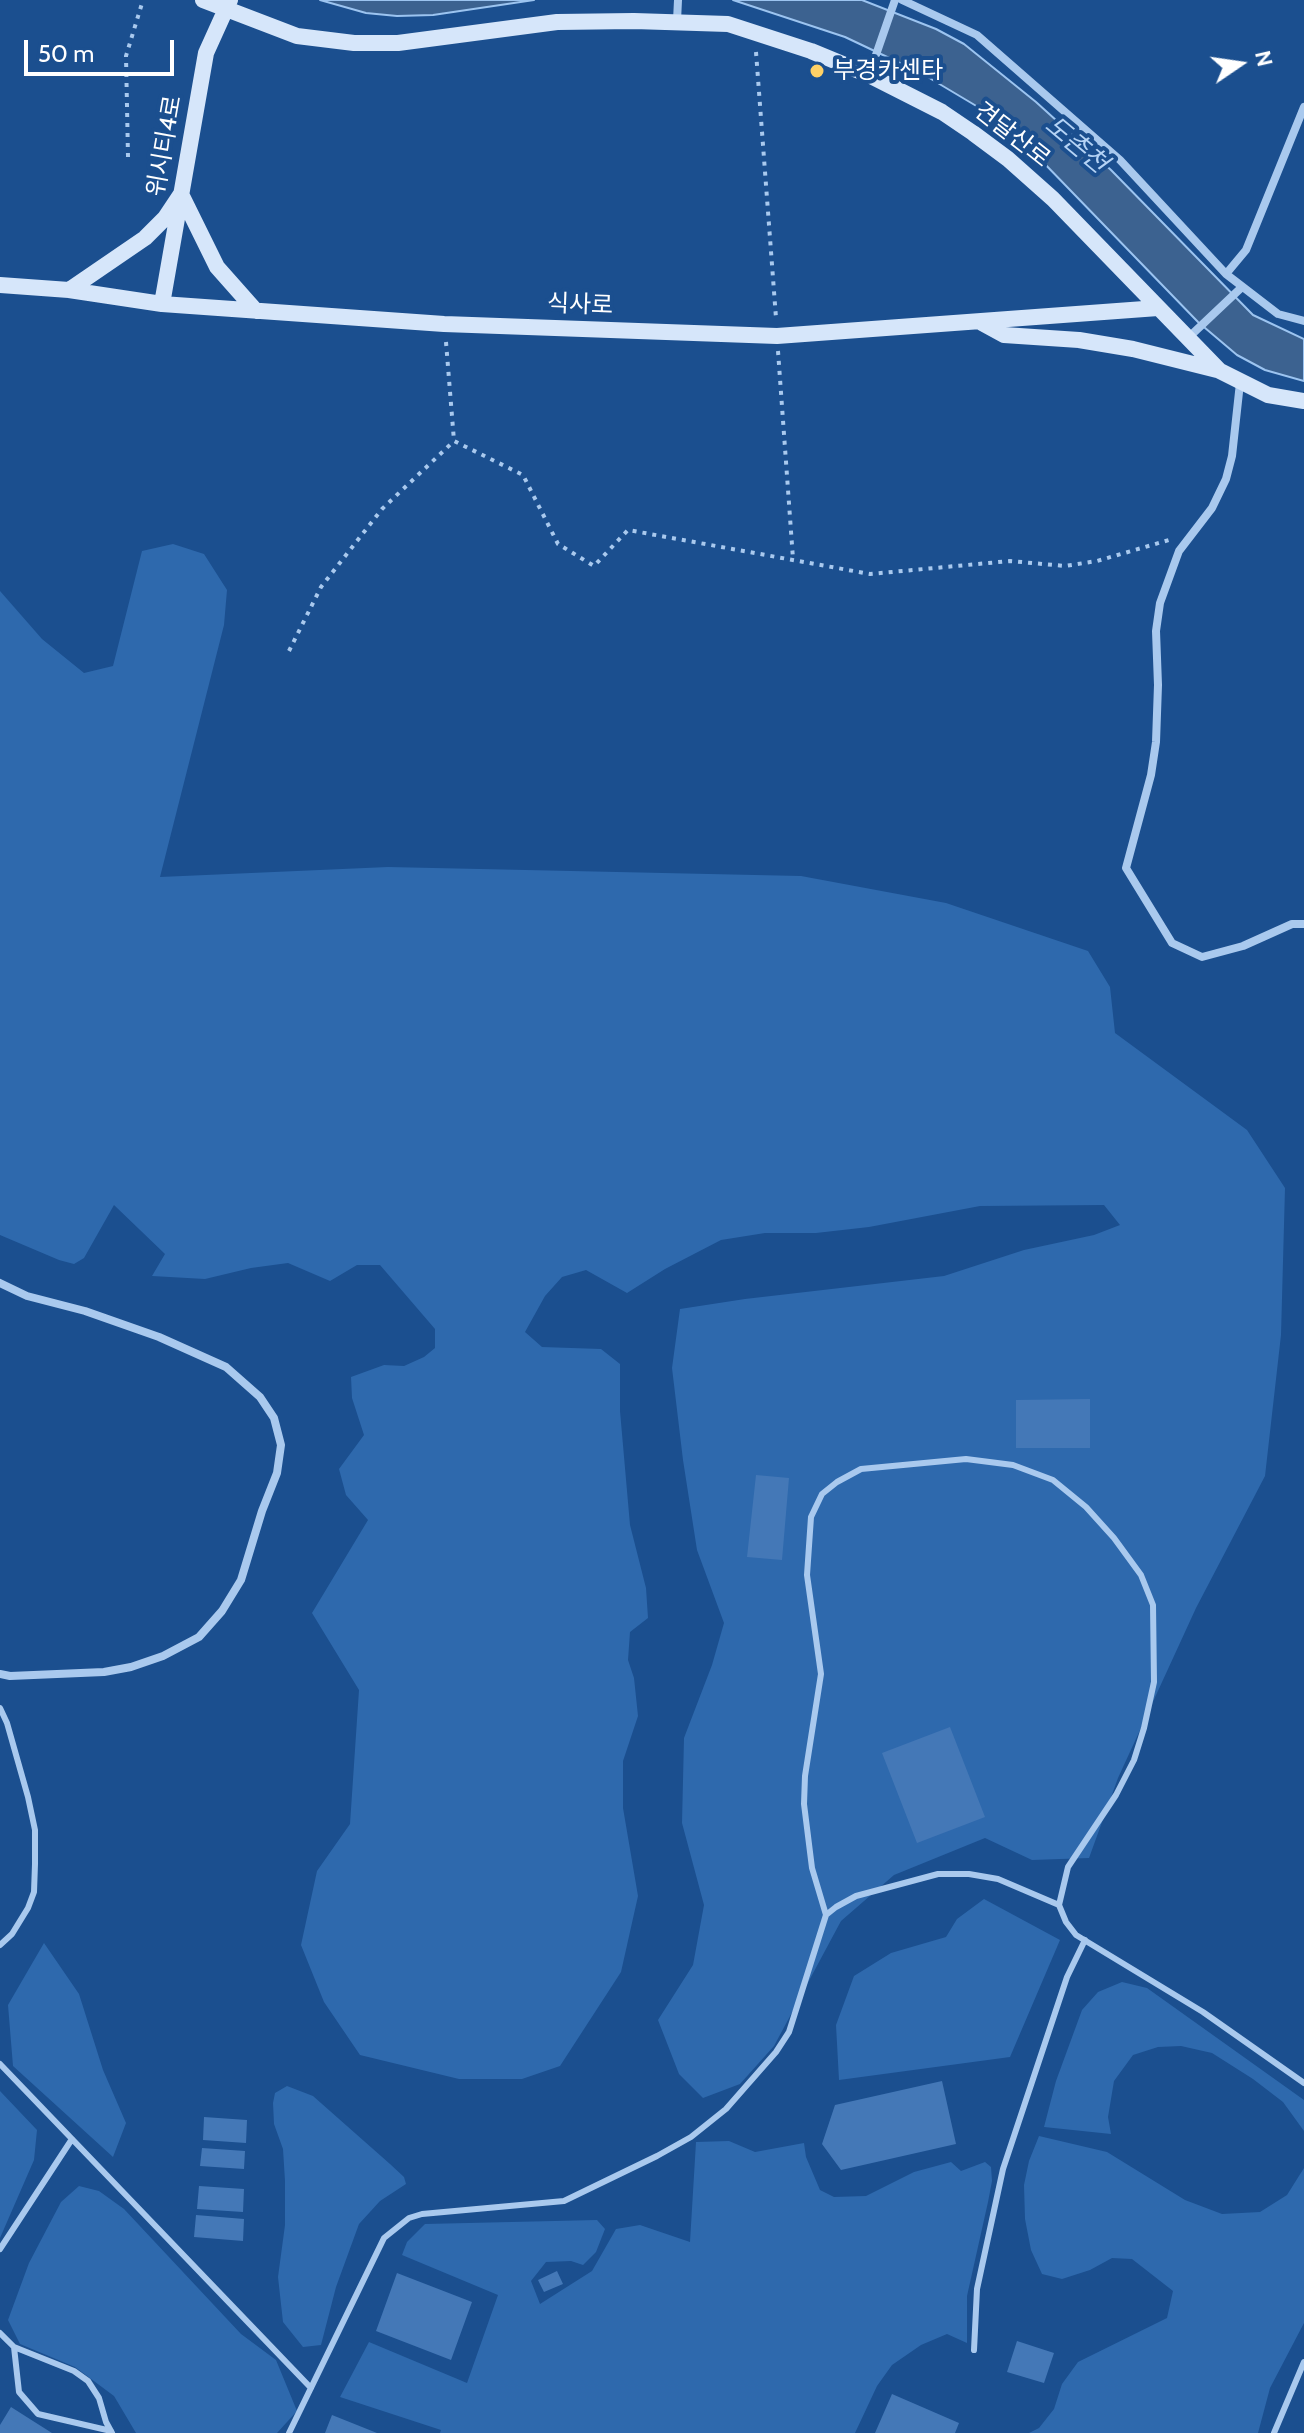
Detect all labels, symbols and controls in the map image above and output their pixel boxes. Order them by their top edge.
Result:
scale bar [28,24,178,74]
north arrow [1200,24,1280,104]
text: 50 m [38,39,94,68]
text: N [1249,48,1279,69]
place label: 부경카센타 [833,57,943,85]
marker: 부경카센타 [808,62,826,80]
street label: 위시티4로 [142,93,188,199]
street label: 견달산로 [968,96,1056,174]
water label: 도촌천 [1038,110,1114,180]
street label: 식사로 [546,289,614,321]

